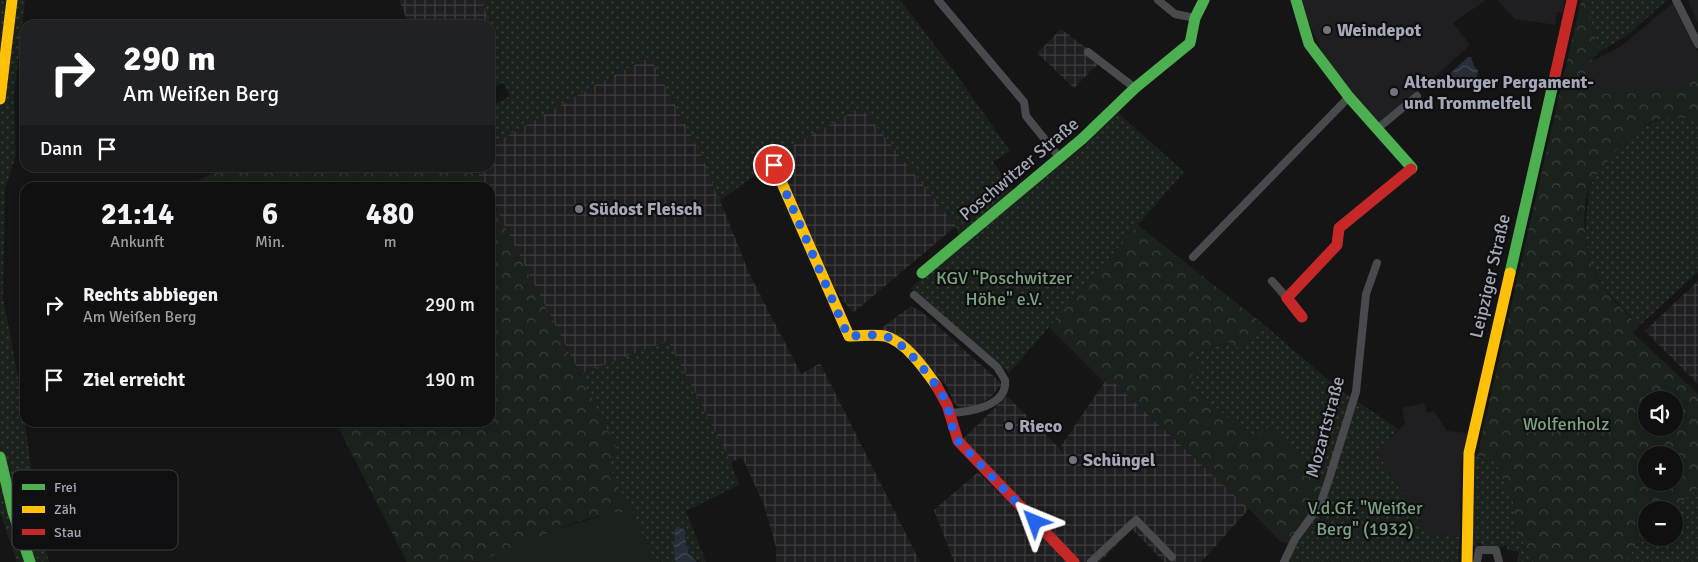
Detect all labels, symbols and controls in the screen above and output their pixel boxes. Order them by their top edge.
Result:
place label: Weindepot [1337,19,1421,41]
marker: Weindepot [1321,24,1333,36]
text: 290 m [123,37,216,80]
icon: right [40,40,105,105]
place label: Altenburger Pergament- und Trommelfell [1404,71,1594,114]
text: Am Weißen Berg [123,80,279,107]
marker: Altenburger Pergament- und Trommelfell [1388,86,1400,98]
street label: Poschwitzer Straße [955,113,1083,225]
icon: arrive [93,135,121,163]
text: Dann [40,137,83,161]
pin [753,144,795,186]
icon: arrive [760,151,788,179]
text: 21:14 [101,196,174,233]
text: 6 [262,196,278,233]
text: 480 [366,196,414,233]
place label: Südost Fleisch [589,198,703,220]
marker: Südost Fleisch [573,203,585,215]
street label: Leipziger Straße [1465,212,1515,340]
text: Ankunft [110,232,165,252]
text: Min. [255,232,285,252]
text: m [384,232,396,252]
park label: KGV "Poschwitzer Höhe" e.V. [936,267,1072,310]
text: Rechts abbiegen [83,283,218,307]
icon: right [40,291,68,319]
text: 290 m [425,293,475,317]
text: Am Weißen Berg [83,307,196,327]
icon: arrive [40,366,68,394]
text: Ziel erreicht [83,368,185,392]
text: 190 m [425,368,475,392]
street label: Mozartstraße [1301,374,1349,480]
map controls [1638,391,1683,546]
button: sound [1638,391,1683,436]
park label: Wolfenholz [1523,413,1609,435]
place label: Rieco [1019,415,1062,437]
marker: Rieco [1003,420,1015,432]
button: + [1638,446,1683,491]
place label: Schüngel [1083,449,1156,471]
marker: Schüngel [1067,454,1079,466]
legend [12,470,178,550]
text: Frei [54,479,77,496]
position arrow [1008,495,1060,547]
park label: V.d.Gf. "Weißer Berg" (1932) [1307,497,1423,540]
text: Zäh [54,501,76,518]
button: − [1638,501,1683,546]
text: Stau [54,524,81,541]

